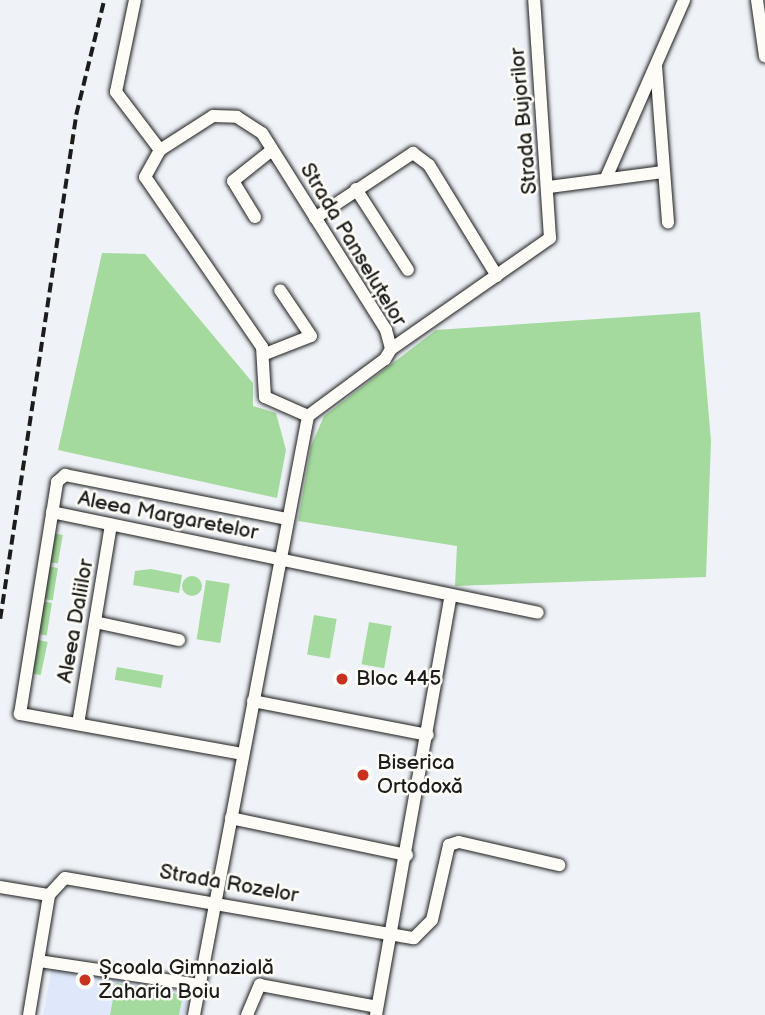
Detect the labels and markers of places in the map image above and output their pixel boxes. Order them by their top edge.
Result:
place label: Bloc 445 [356,666,441,692]
marker: Bloc 445 [334,671,350,687]
place label: Biserica Ortodoxă [377,750,463,800]
marker: Biserica Ortodoxă [355,767,371,783]
place label: Școala Gimnazială Zaharia Boiu [99,955,274,1005]
marker: Școala Gimnazială Zaharia Boiu [77,972,93,988]

